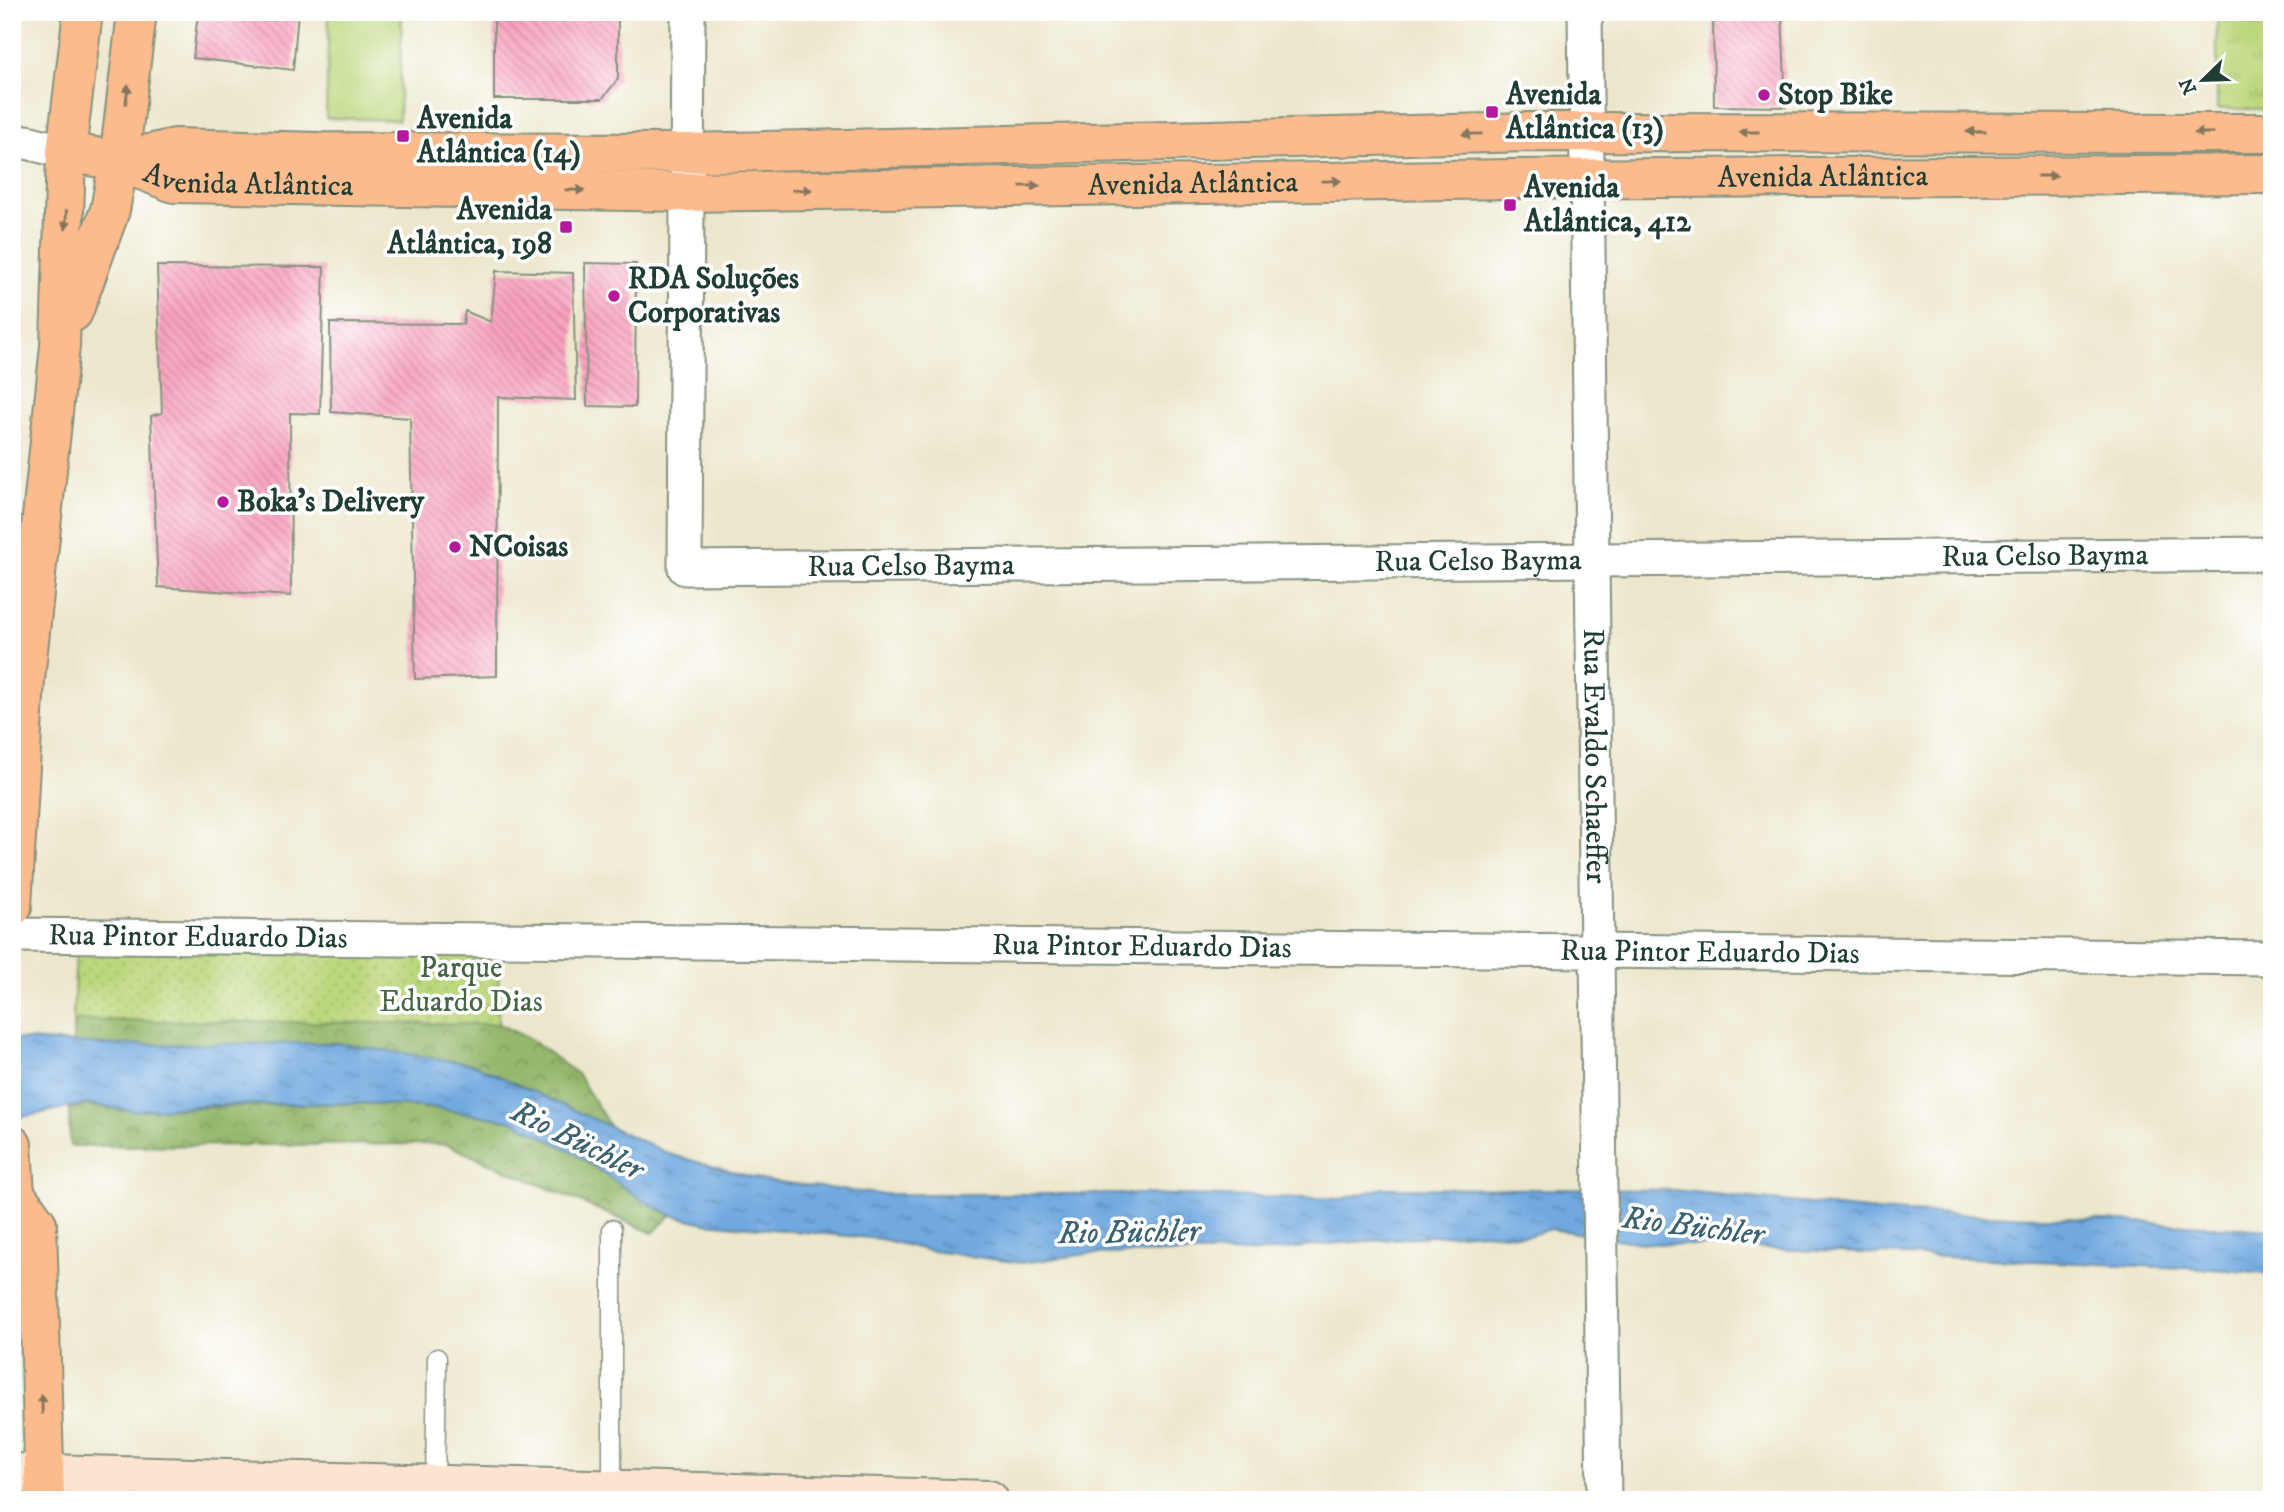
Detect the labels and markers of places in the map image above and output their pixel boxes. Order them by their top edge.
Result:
place label: Avenida Atlântica (13) [1505,77,1664,148]
place label: Stop Bike [1778,77,1894,114]
marker: Stop Bike [1756,87,1772,103]
place label: Avenida Atlântica (14) [416,101,581,172]
marker: Avenida Atlântica (13) [1484,104,1500,120]
marker: Avenida Atlântica (14) [395,128,411,144]
place label: Avenida Atlântica, 412 [1523,170,1691,241]
place label: Avenida Atlântica, 198 [386,192,553,263]
marker: Avenida Atlântica, 412 [1502,197,1518,213]
marker: Avenida Atlântica, 198 [558,219,574,235]
place label: RDA Soluções Corporativas [628,261,799,332]
marker: RDA Soluções Corporativas [606,288,622,304]
place label: Boka's Delivery [237,484,425,521]
marker: Boka's Delivery [215,494,231,510]
place label: NCoisas [469,529,568,566]
marker: NCoisas [447,539,463,555]

